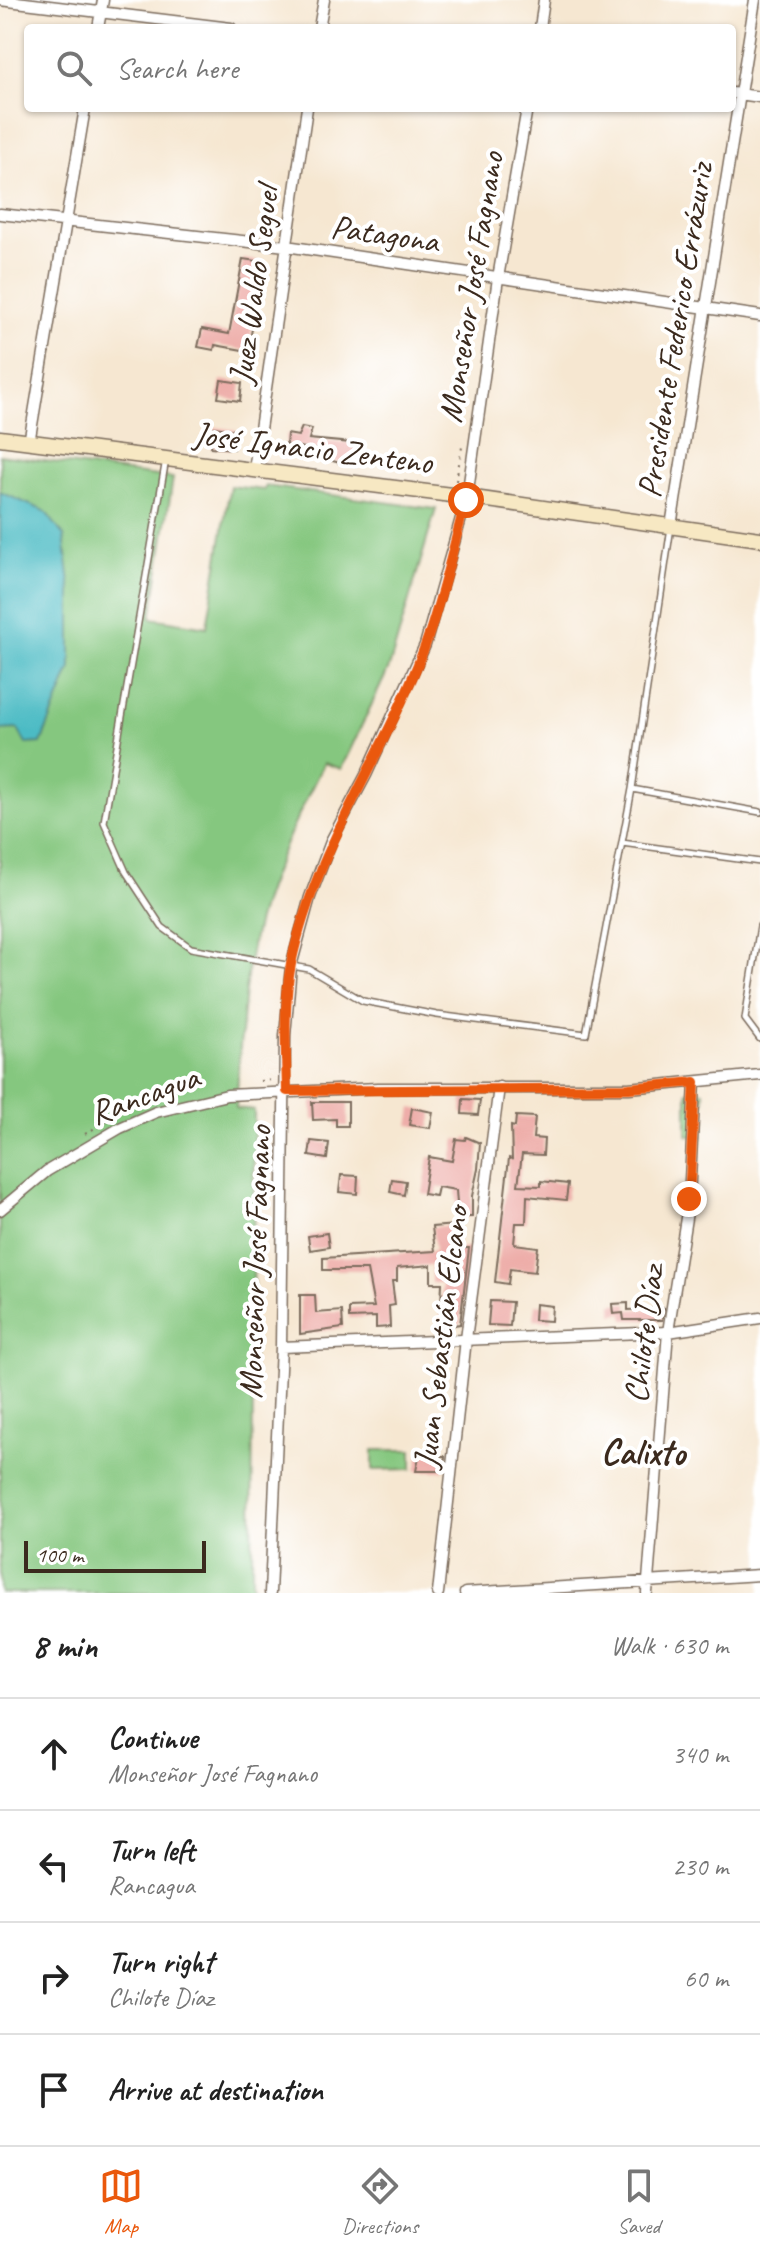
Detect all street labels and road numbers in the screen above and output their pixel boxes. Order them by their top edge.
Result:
street label: Monseñor José Fagnano [428,147,513,425]
street label: Presidente Federico Errázuriz [627,157,723,501]
street label: Juez Waldo Seguel [218,178,289,388]
street label: Patagona [328,205,444,263]
street label: José Ignacio Zenteno [189,411,437,484]
street label: Rancagua [84,1054,207,1134]
street label: Monseñor José Fagnano [228,1123,281,1399]
street label: Juan Sebastián Elcano [403,1200,478,1472]
street label: Chilote Díaz [614,1260,674,1405]

